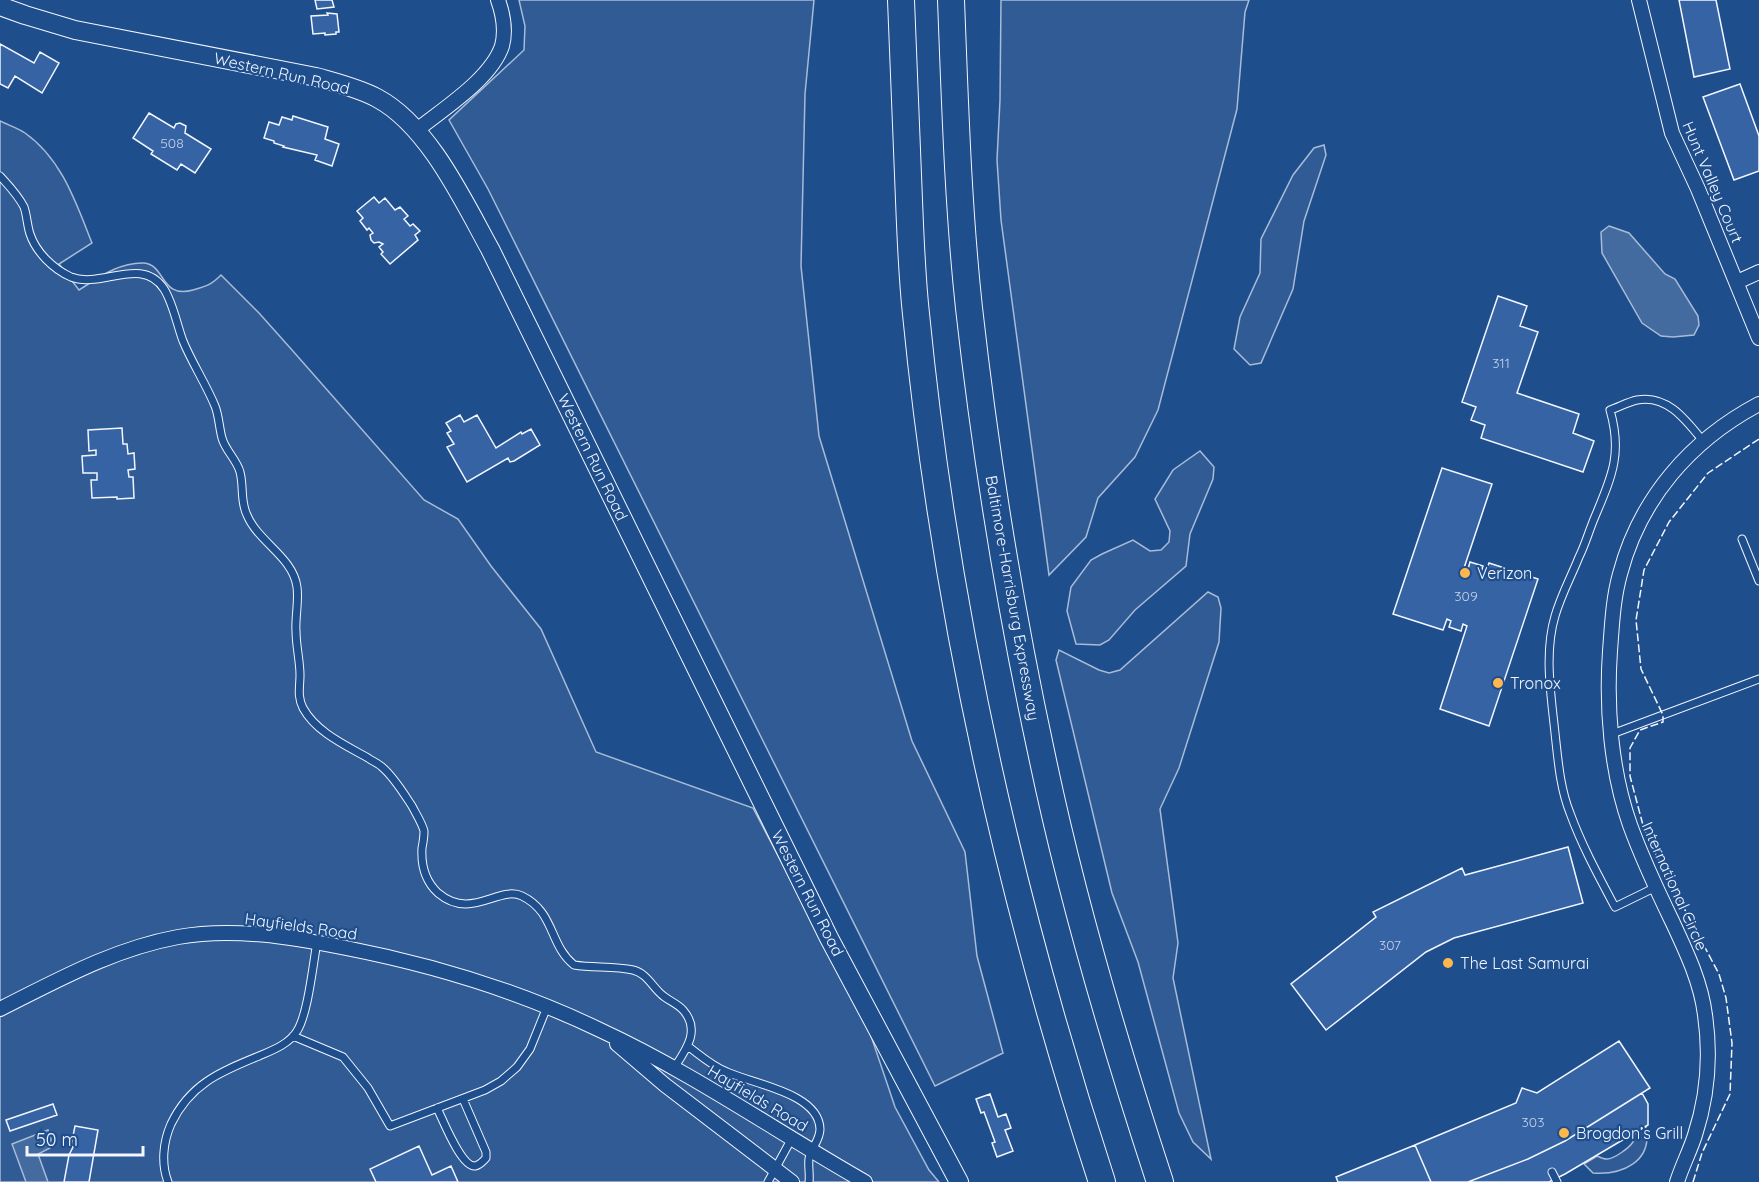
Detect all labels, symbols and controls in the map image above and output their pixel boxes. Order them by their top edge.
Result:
street label: Western Run Road [212,48,352,98]
street label: Hunt Valley Court [1678,118,1748,246]
house number: 508 [160,134,184,152]
house number: 311 [1492,354,1510,372]
street label: Western Run Road [554,390,632,524]
street label: Baltimore-Harrisburg Expressway [982,474,1044,722]
place label: Verizon [1477,563,1532,583]
marker: Verizon [1458,566,1472,580]
house number: 309 [1454,587,1478,605]
place label: Tronox [1510,673,1561,693]
marker: Tronox [1491,676,1505,690]
street label: International Circle [1638,819,1712,953]
street label: Western Run Road [768,827,848,959]
street label: Hayfields Road [244,908,358,944]
house number: 307 [1379,936,1401,954]
place label: The Last Samurai [1460,953,1589,973]
marker: The Last Samurai [1441,956,1455,970]
street label: Hayfields Road [704,1060,812,1136]
house number: 303 [1521,1113,1545,1131]
scale bar [27,1119,142,1157]
place label: Brogdon’s Grill [1576,1123,1683,1143]
marker: Brogdon’s Grill [1557,1126,1571,1140]
text: 50 m [36,1128,78,1151]

